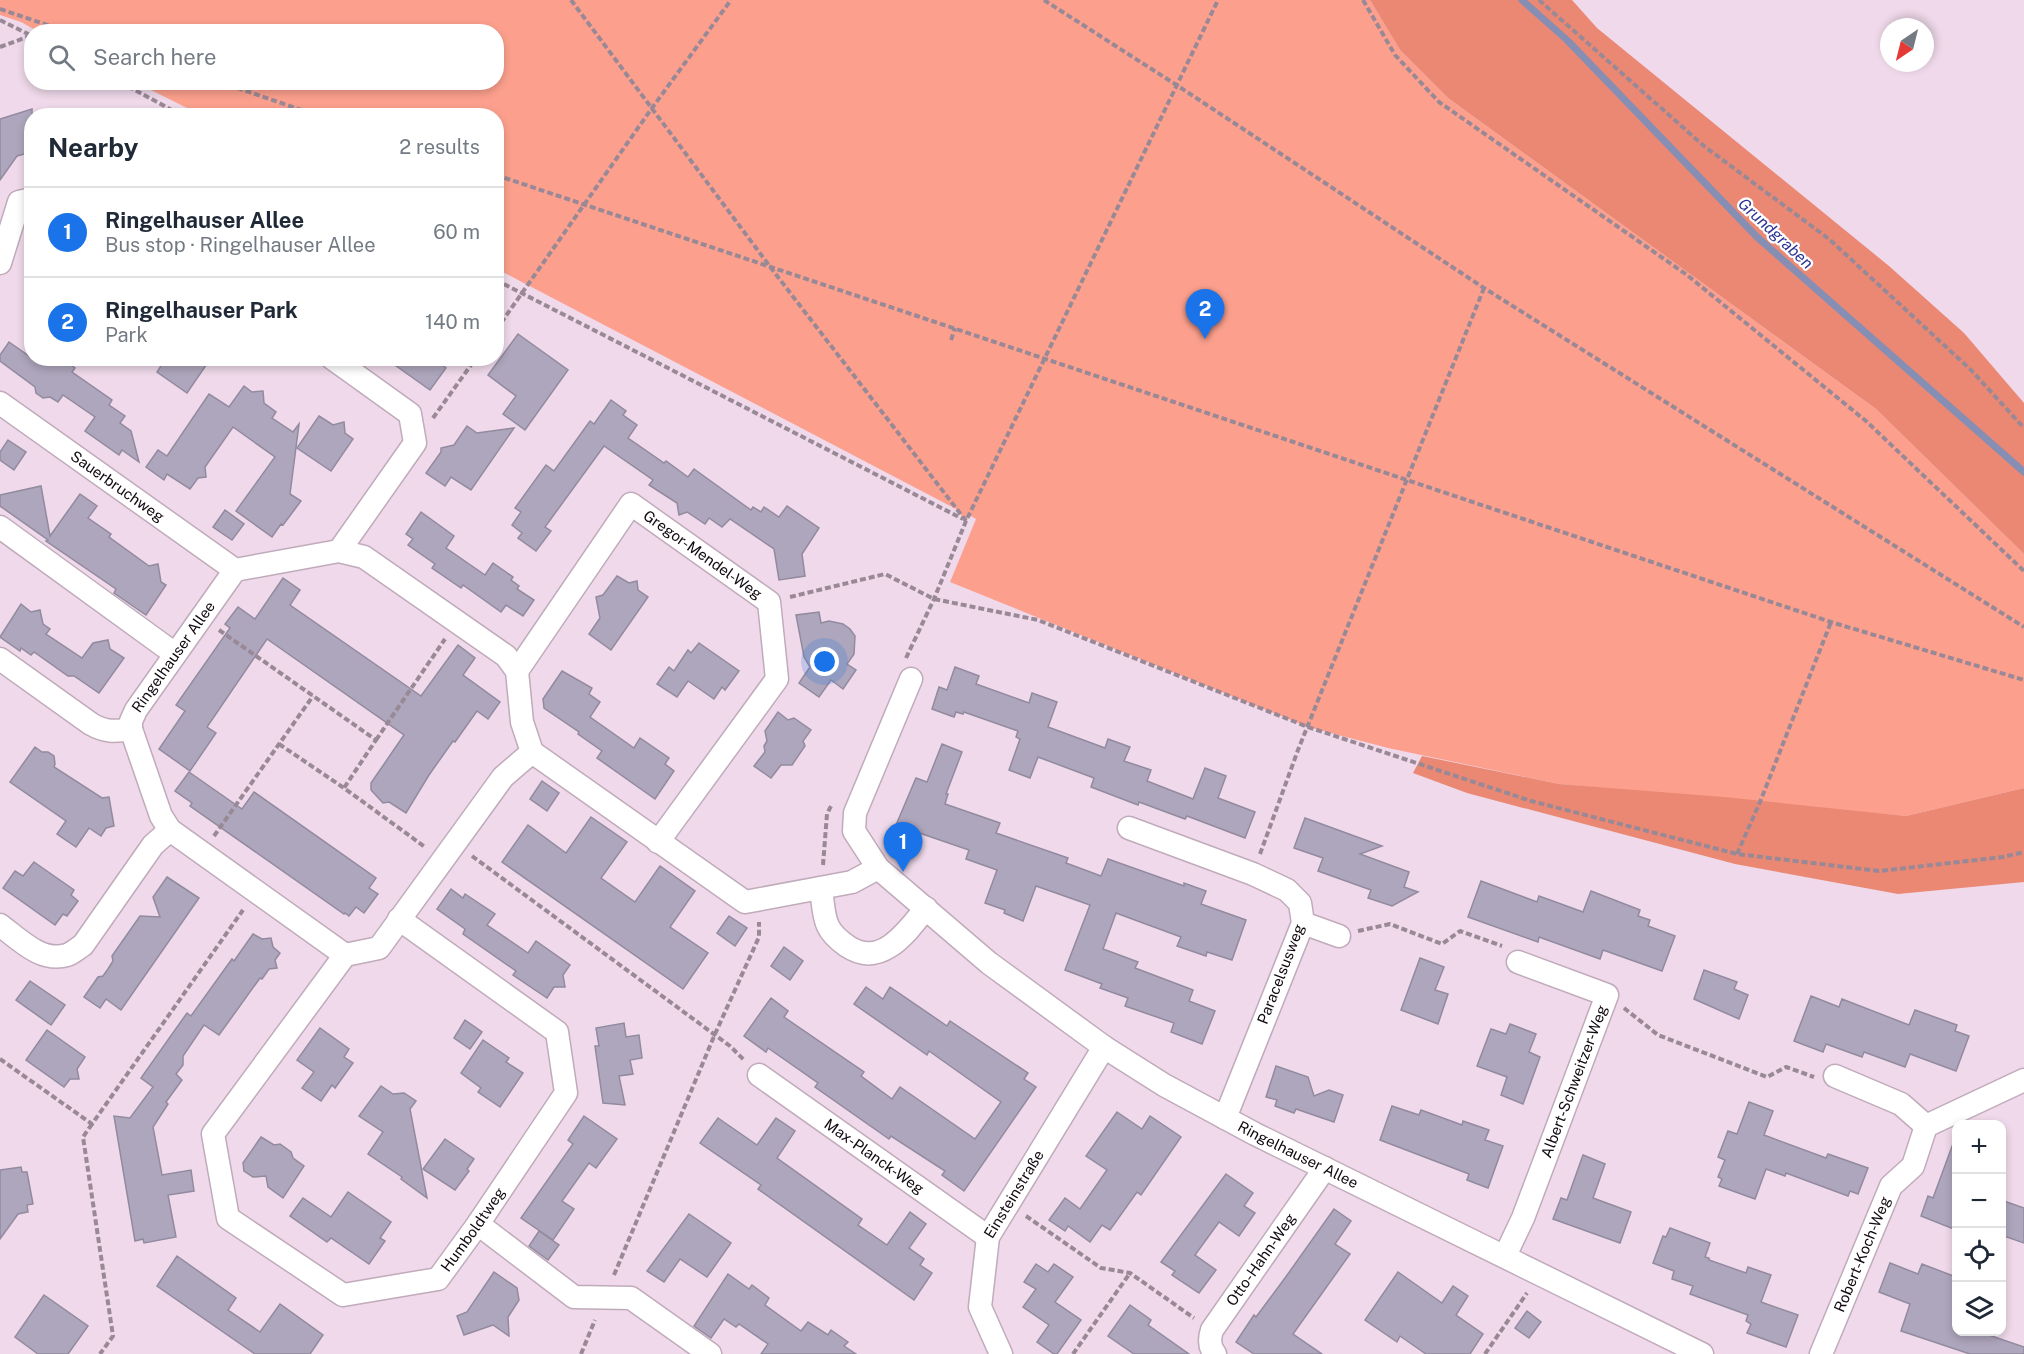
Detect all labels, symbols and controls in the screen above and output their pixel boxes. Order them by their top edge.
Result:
north arrow [1880,18,1934,72]
search box [24,24,504,90]
icon: search [45,41,78,74]
text: Search here [93,44,217,70]
text: Nearby [48,132,138,163]
text: 2 results [399,135,480,159]
water label: Grundgraben [1734,194,1817,273]
text: Ringelhauser Allee [105,207,304,233]
text: 1 [63,220,72,244]
text: 60 m [433,220,480,244]
text: Bus stop · Ringelhauser Allee [105,233,376,257]
pin: 2 [1186,290,1224,339]
text: Ringelhauser Park [105,297,298,323]
text: 2 [61,310,74,334]
text: 140 m [425,310,480,334]
text: Park [105,323,148,347]
street label: Sauerbruchweg [68,447,168,525]
street label: Gregor-Mendel-Weg [640,507,766,602]
street label: Ringelhauser Allee [128,598,218,715]
your location [810,647,839,676]
pin: 1 [884,822,922,872]
street label: Paracelsusweg [1254,921,1307,1026]
street label: Albert-Schweitzer-Weg [1537,1002,1610,1160]
street label: Max-Planck-Weg [821,1115,927,1197]
street label: Ringelhauser Allee [1235,1117,1361,1191]
map controls [1952,1120,2006,1336]
button: + [1952,1120,2006,1174]
street label: Einsteinstraße [980,1147,1047,1241]
button: − [1952,1174,2006,1228]
street label: Humboldtweg [437,1184,508,1275]
street label: Robert-Koch-Weg [1830,1194,1894,1314]
street label: Otto-Hahn-Weg [1222,1210,1299,1309]
button: locate [1952,1228,2006,1282]
button: layers [1952,1282,2006,1336]

